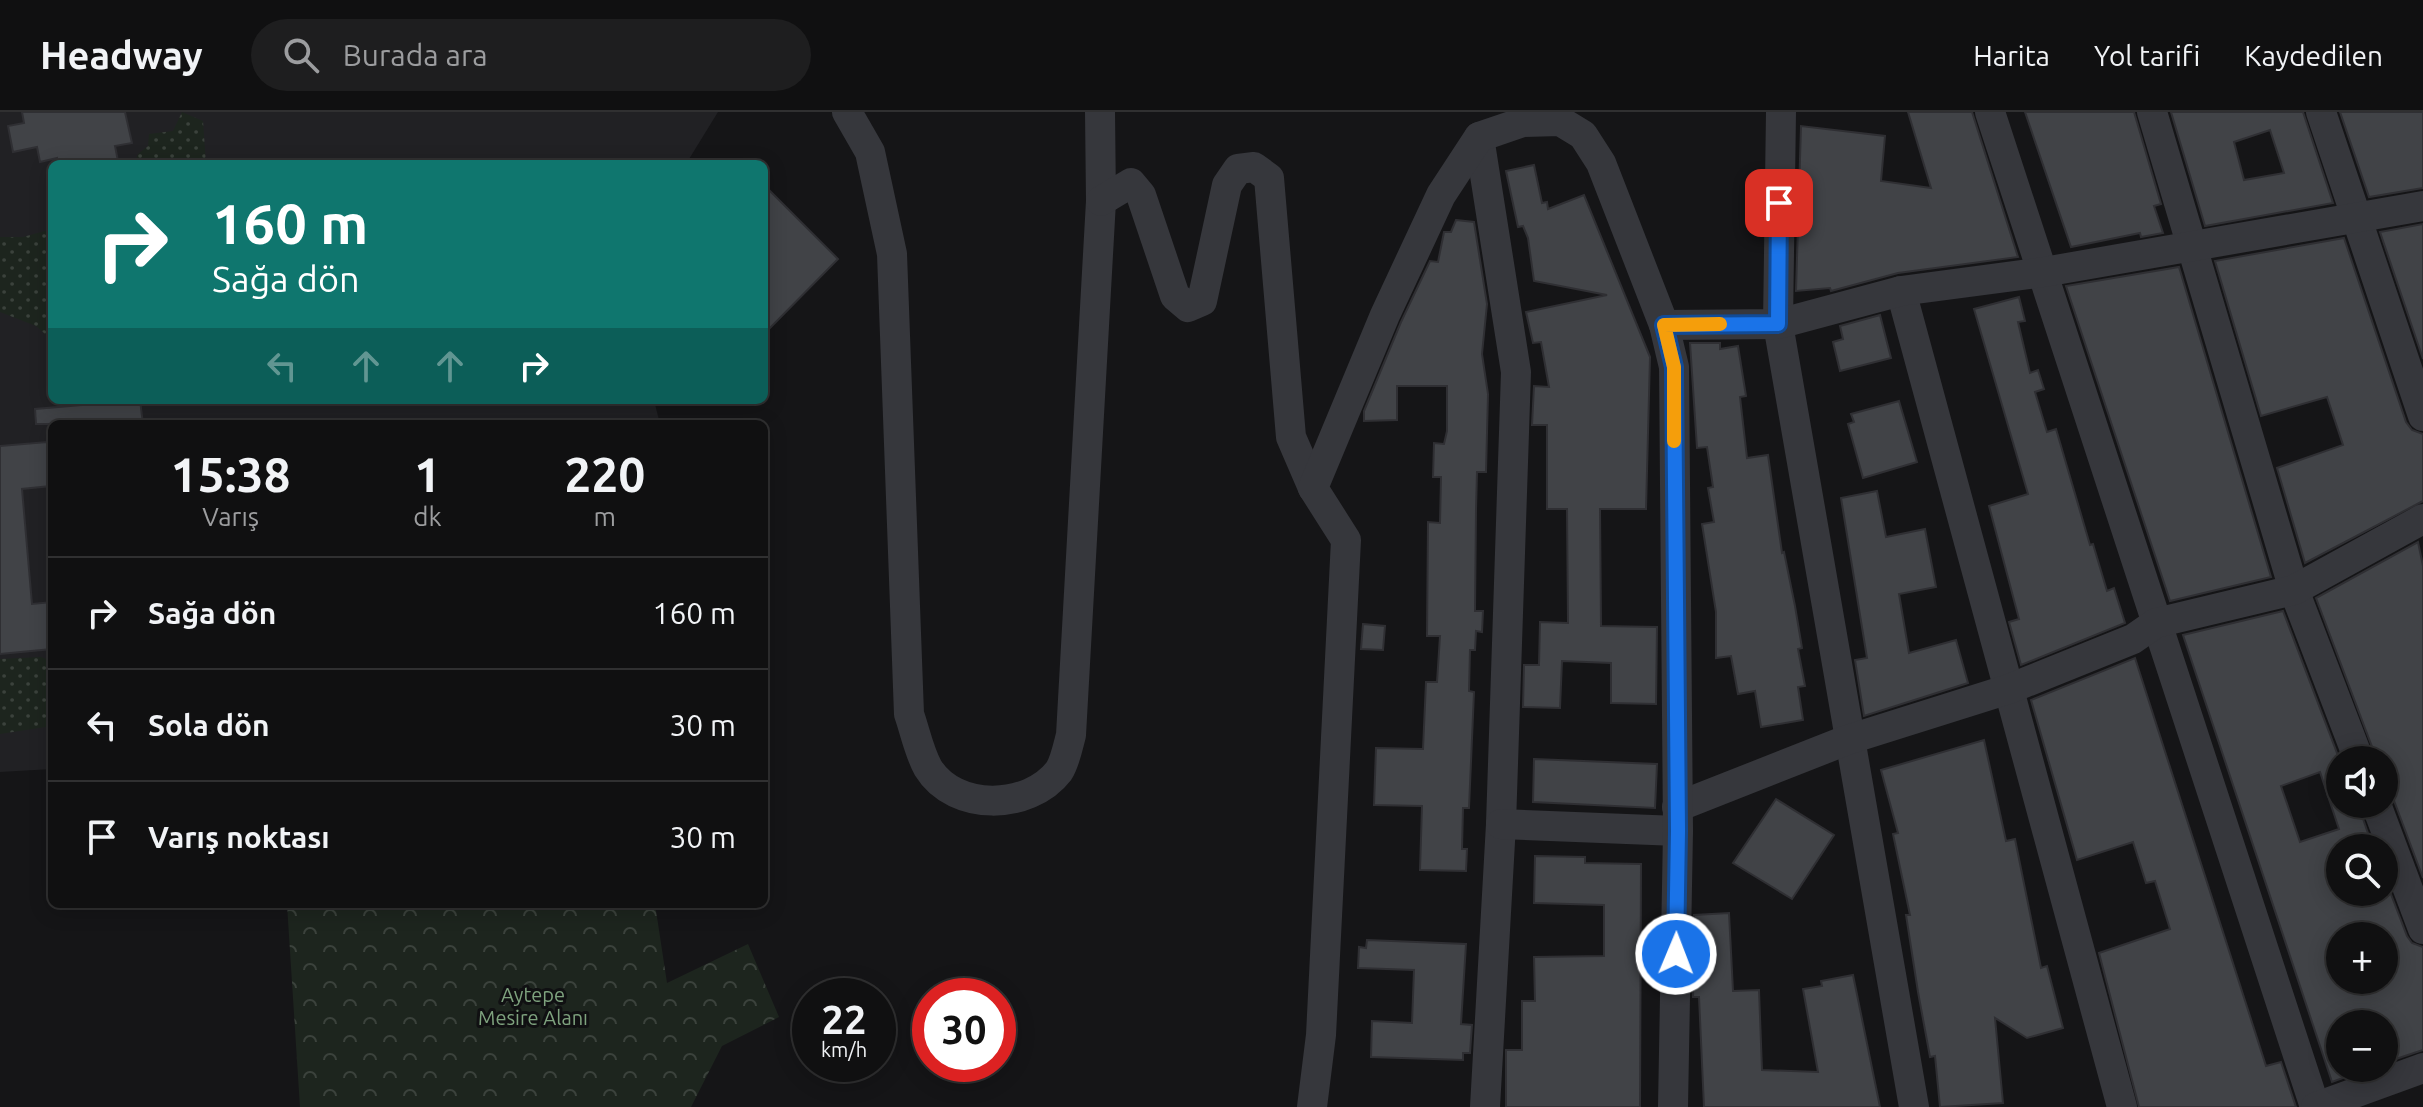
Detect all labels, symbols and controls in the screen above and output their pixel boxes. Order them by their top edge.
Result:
search box [251,19,811,91]
icon: search [279,33,323,77]
text: Headway [40,34,203,76]
text: Burada ara [343,38,488,72]
text: Harita [1973,40,2050,71]
text: Yol tarifi [2094,40,2200,71]
text: Kaydedilen [2244,40,2383,71]
pin [1745,169,1813,237]
icon: arrive [1757,181,1801,225]
icon: right [80,192,184,296]
text: 160 m [212,192,368,255]
text: Sağa dön [212,258,360,299]
icon: left [260,344,304,388]
icon: ahead [344,344,388,388]
icon: ahead [428,344,472,388]
icon: right [512,344,556,388]
text: 15:38 [171,447,291,501]
text: 1 [414,447,441,501]
text: 220 [564,447,645,501]
text: Varış [202,502,259,531]
text: dk [413,502,442,531]
text: m [594,502,616,531]
icon: right [80,591,124,635]
text: Sağa dön [148,596,276,630]
text: 160 m [652,596,736,630]
icon: left [80,703,124,747]
text: Sola dön [148,708,270,742]
text: 30 m [669,708,736,742]
map controls [2326,746,2398,1082]
button: sound [2326,746,2398,818]
icon: arrive [80,815,124,859]
text: Varış noktası [148,820,330,854]
text: 30 m [669,820,736,854]
button: search [2326,834,2398,906]
position arrow [1634,912,1718,996]
button: + [2326,922,2398,994]
speed limit sign: 30 [912,978,1016,1082]
park label: Aytepe Mesire Alanı [478,983,588,1029]
text: 22 [821,997,867,1042]
button: − [2326,1010,2398,1082]
text: km/h [821,1038,867,1061]

